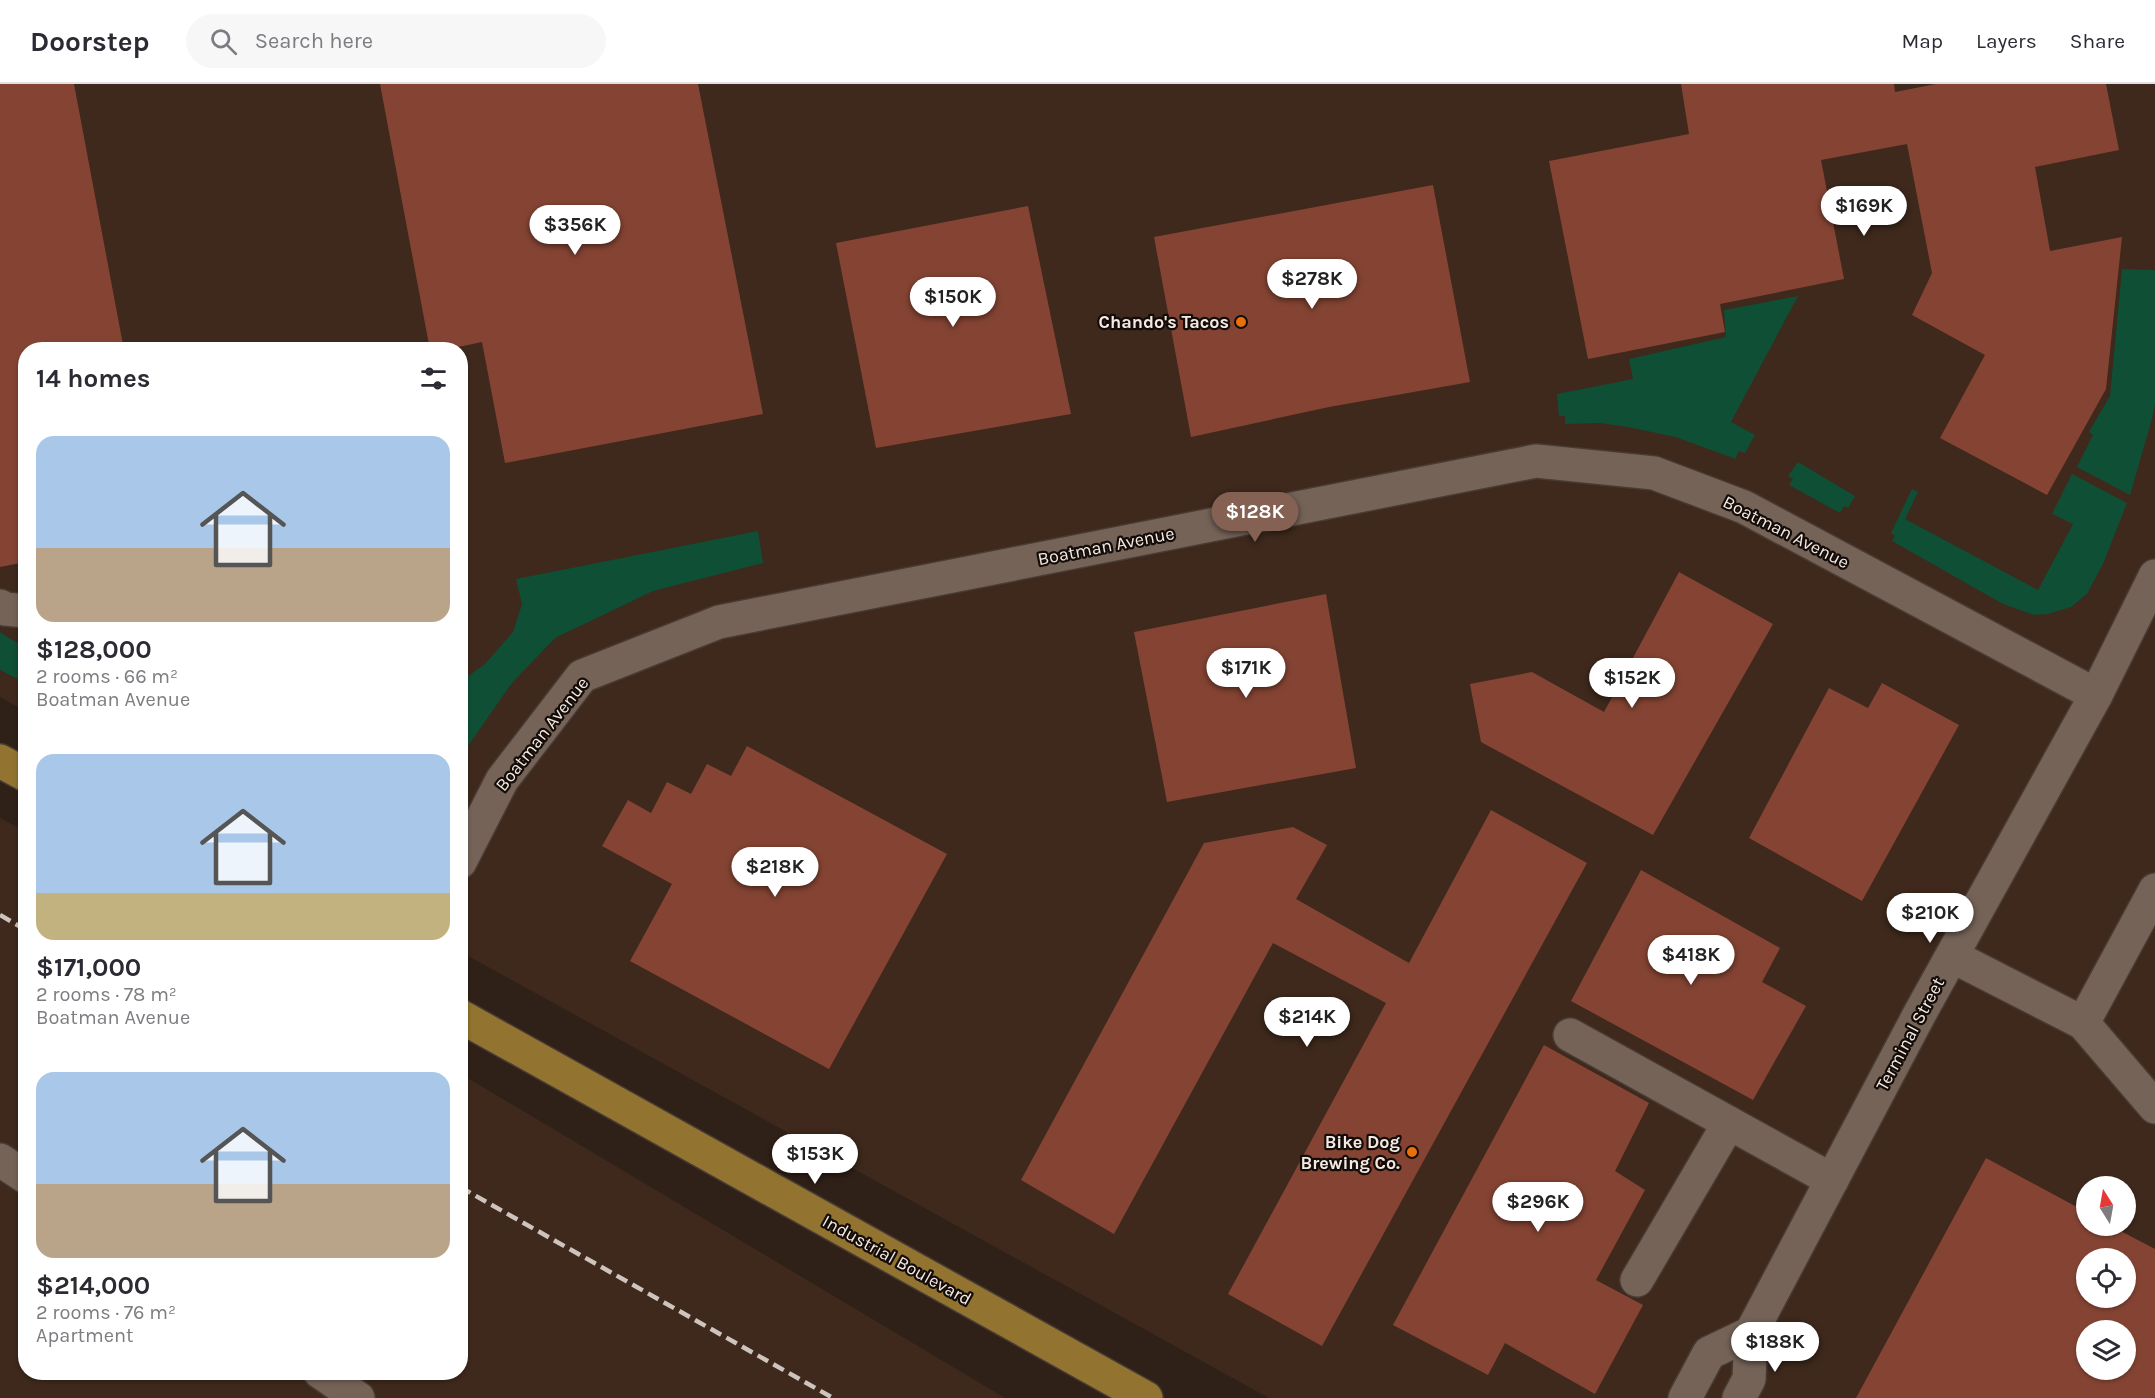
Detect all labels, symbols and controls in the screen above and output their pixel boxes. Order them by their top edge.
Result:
search box [186,14,606,68]
text: Doorstep [30,25,150,58]
icon: search [207,25,240,58]
text: Search here [255,28,373,54]
text: Map [1901,29,1943,53]
text: Layers [1976,29,2037,53]
text: Share [2070,29,2125,53]
pin: $169K [1822,186,1906,237]
text: $169K [1835,194,1893,217]
pin: $356K [533,205,617,256]
text: $356K [543,213,607,236]
pin: $278K [1270,259,1354,310]
text: $278K [1281,267,1343,290]
pin: $150K [911,277,995,328]
text: $150K [924,285,982,308]
place label: Chando's Tacos [1099,311,1229,333]
marker: Chando's Tacos [1234,315,1248,329]
icon: filters [417,362,450,395]
text: 14 homes [36,363,150,394]
icon: home [189,475,297,583]
street label: Boatman Avenue [1719,491,1853,573]
pin: $128K [1213,492,1297,543]
text: $128K [1225,500,1285,523]
street label: Boatman Avenue [1036,522,1176,570]
text: $128,000 [36,634,152,665]
pin: $171K [1204,648,1288,699]
text: $171K [1220,656,1272,679]
pin: $152K [1590,658,1674,709]
text: 2 rooms · 66 m² [36,665,178,688]
text: $152K [1603,666,1661,689]
street label: Boatman Avenue [491,673,593,795]
text: Boatman Avenue [36,688,190,711]
icon: home [189,793,297,901]
pin: $218K [733,847,817,898]
text: $218K [745,855,805,878]
pin: $210K [1888,893,1972,944]
text: $210K [1901,901,1959,924]
pin: $418K [1649,935,1733,986]
text: $418K [1662,943,1720,966]
text: $171,000 [36,952,141,983]
street label: Terminal Street [1871,973,1949,1094]
text: 2 rooms · 78 m² [36,983,177,1006]
pin: $214K [1265,997,1349,1048]
text: $214K [1278,1005,1336,1028]
text: Boatman Avenue [36,1006,190,1029]
icon: home [189,1111,297,1219]
place label: Bike Dog Brewing Co. [1300,1131,1401,1174]
pin: $153K [773,1134,857,1185]
text: $153K [786,1142,844,1165]
marker: Bike Dog Brewing Co. [1405,1145,1419,1159]
north arrow [2076,1176,2136,1236]
map controls [2076,1176,2136,1380]
pin: $296K [1496,1182,1580,1233]
text: $296K [1506,1190,1570,1213]
street label: Industrial Boulevard [819,1210,975,1310]
button: locate [2076,1248,2136,1308]
text: $214,000 [36,1270,150,1301]
text: 2 rooms · 76 m² [36,1301,176,1324]
button: layers [2076,1320,2136,1380]
pin: $188K [1733,1322,1817,1373]
text: Apartment [36,1324,134,1347]
text: $188K [1745,1330,1805,1353]

